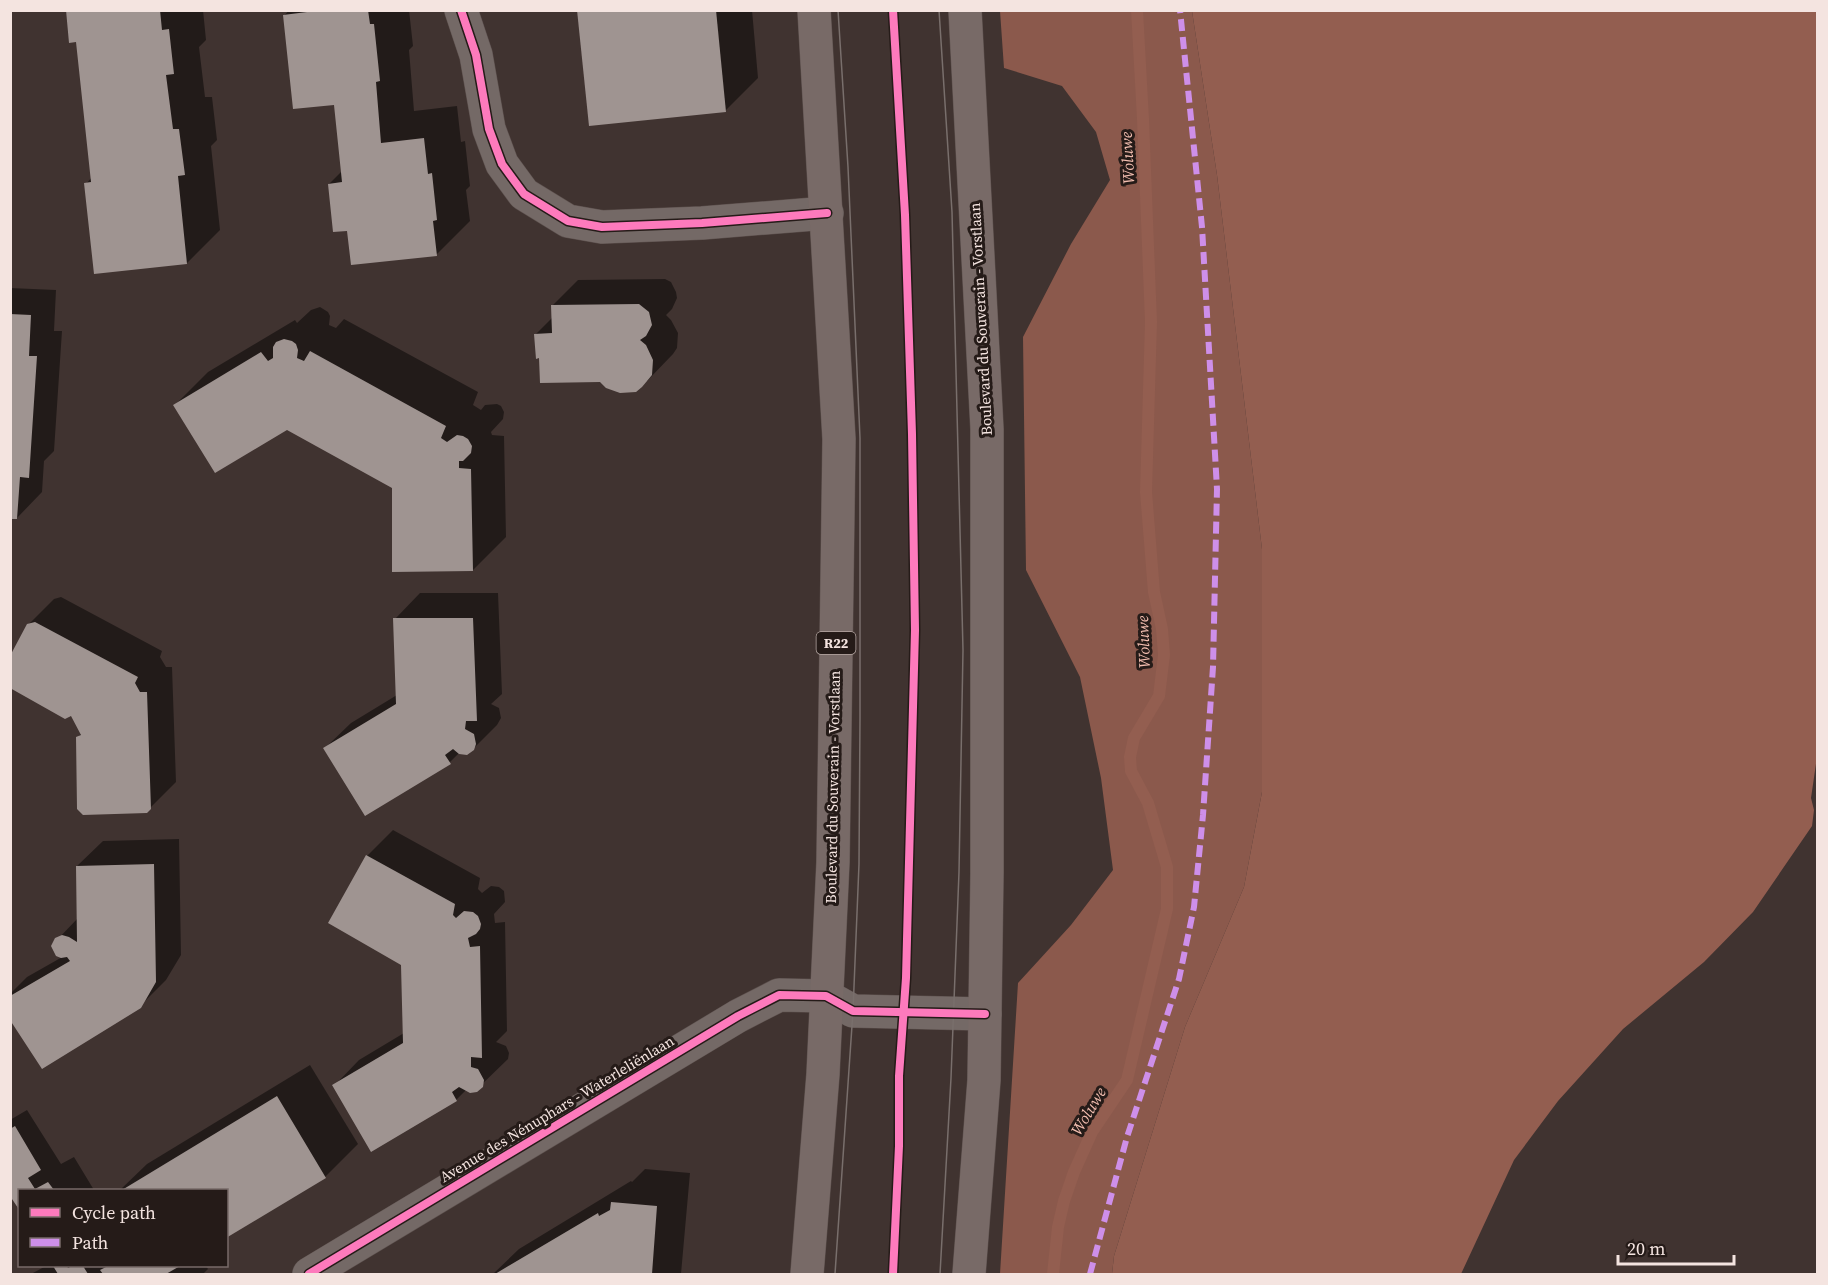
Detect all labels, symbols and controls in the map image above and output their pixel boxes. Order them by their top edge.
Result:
water label: Woluwe [1115,131,1139,185]
street label: Boulevard du Souverain - Vorstlaan [964,202,997,436]
water label: Woluwe [1131,615,1155,669]
road number: R22 [816,632,856,654]
street label: Boulevard du Souverain - Vorstlaan [820,670,845,904]
street label: Avenue des Nénuphars - Waterleliënlaan [436,1030,678,1187]
water label: Woluwe [1065,1082,1111,1139]
legend [18,1189,228,1267]
text: Cycle path [72,1200,156,1225]
scale bar [1618,1228,1734,1266]
text: Path [72,1230,109,1255]
text: 20 m [1627,1236,1665,1261]

